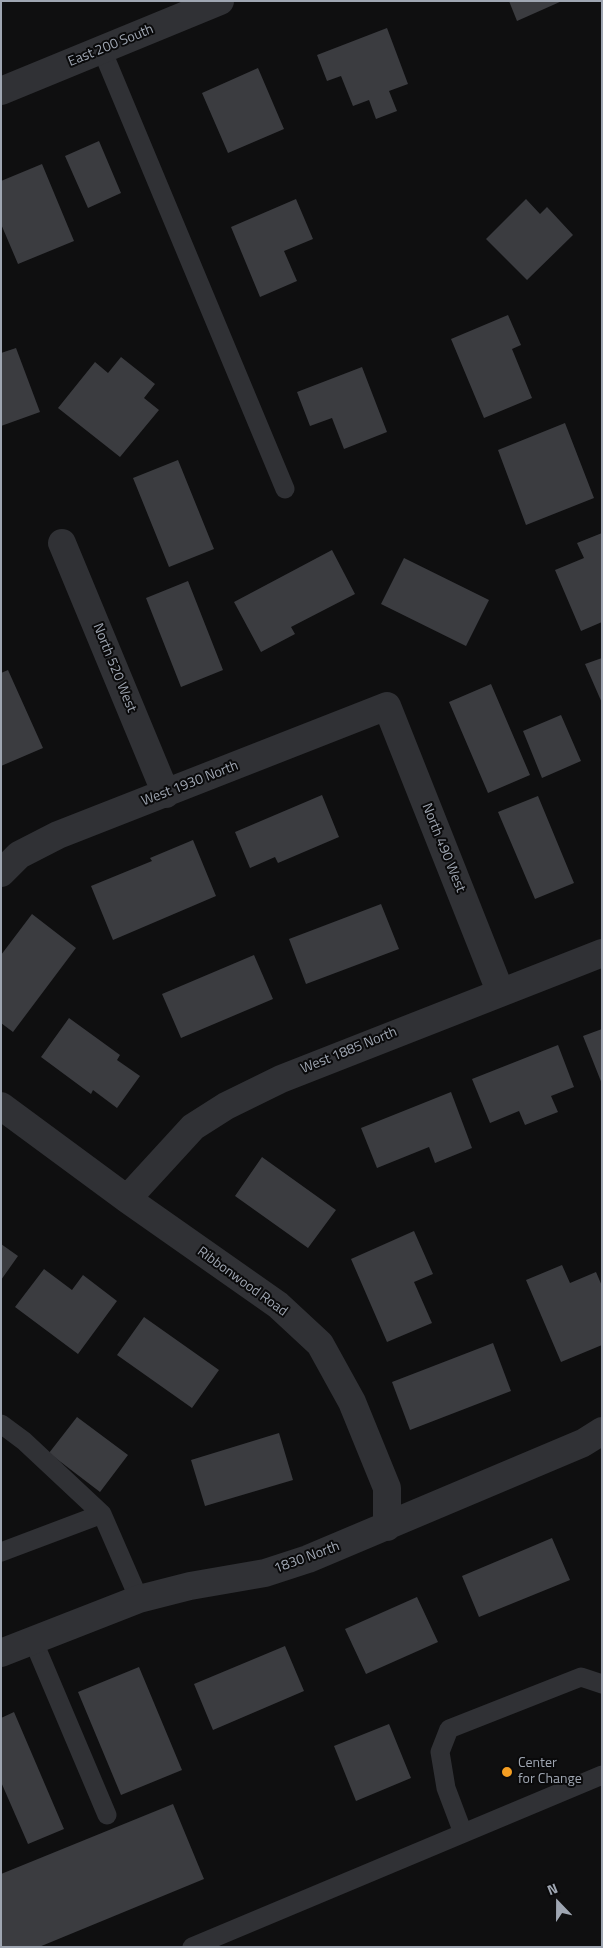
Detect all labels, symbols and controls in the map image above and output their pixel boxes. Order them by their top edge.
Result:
street label: East 200 South [66,21,156,71]
street label: North 520 West [89,621,139,715]
street label: West 1930 North [139,758,241,810]
street label: North 490 West [418,801,468,895]
street label: West 1885 North [298,1024,400,1078]
street label: Ribbonwood Road [194,1244,290,1320]
street label: 1830 North [272,1538,342,1578]
place label: Center for Change [518,1756,582,1788]
marker: Center for Change [500,1765,514,1779]
text: N [544,1877,561,1900]
north arrow [533,1878,583,1928]

